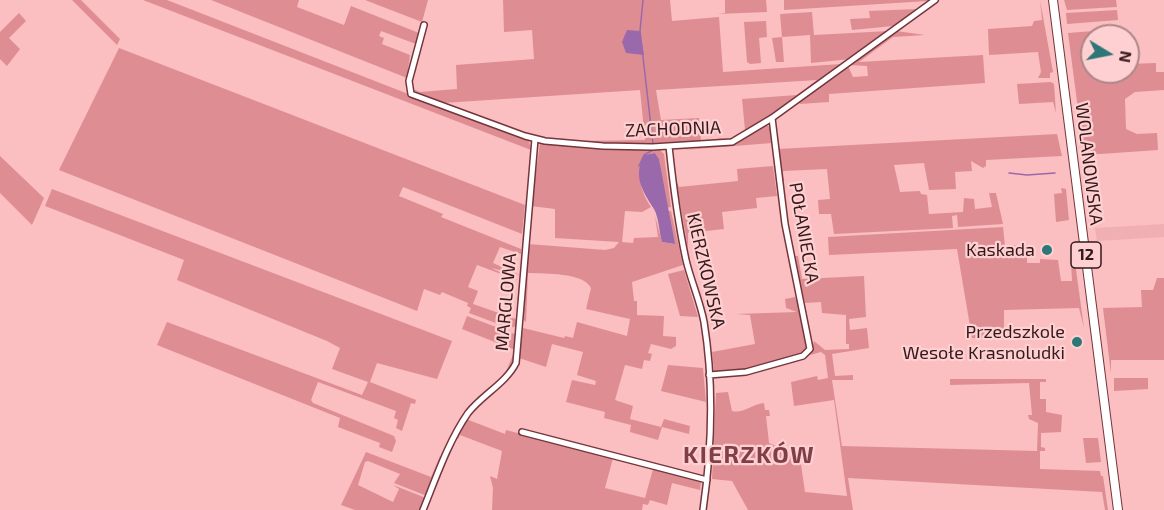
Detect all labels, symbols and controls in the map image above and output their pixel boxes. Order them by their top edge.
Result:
north arrow [1080,24,1140,84]
text: N [1116,50,1137,64]
street label: WOLANOWSKA [1071,102,1107,226]
street label: ZACHODNIA [625,117,721,141]
street label: POŁANIECKA [784,181,824,285]
street label: KIERZKOWSKA [682,211,730,331]
place label: Kaskada [966,239,1035,261]
road number: 12 [1071,242,1101,268]
marker: Kaskada [1040,243,1054,257]
street label: MARGLOWA [491,252,521,352]
place label: Przedszkole Wesołe Krasnoludki [903,321,1065,364]
marker: Przedszkole Wesołe Krasnoludki [1070,335,1084,349]
district label: KIERZKÓW [683,441,815,469]

